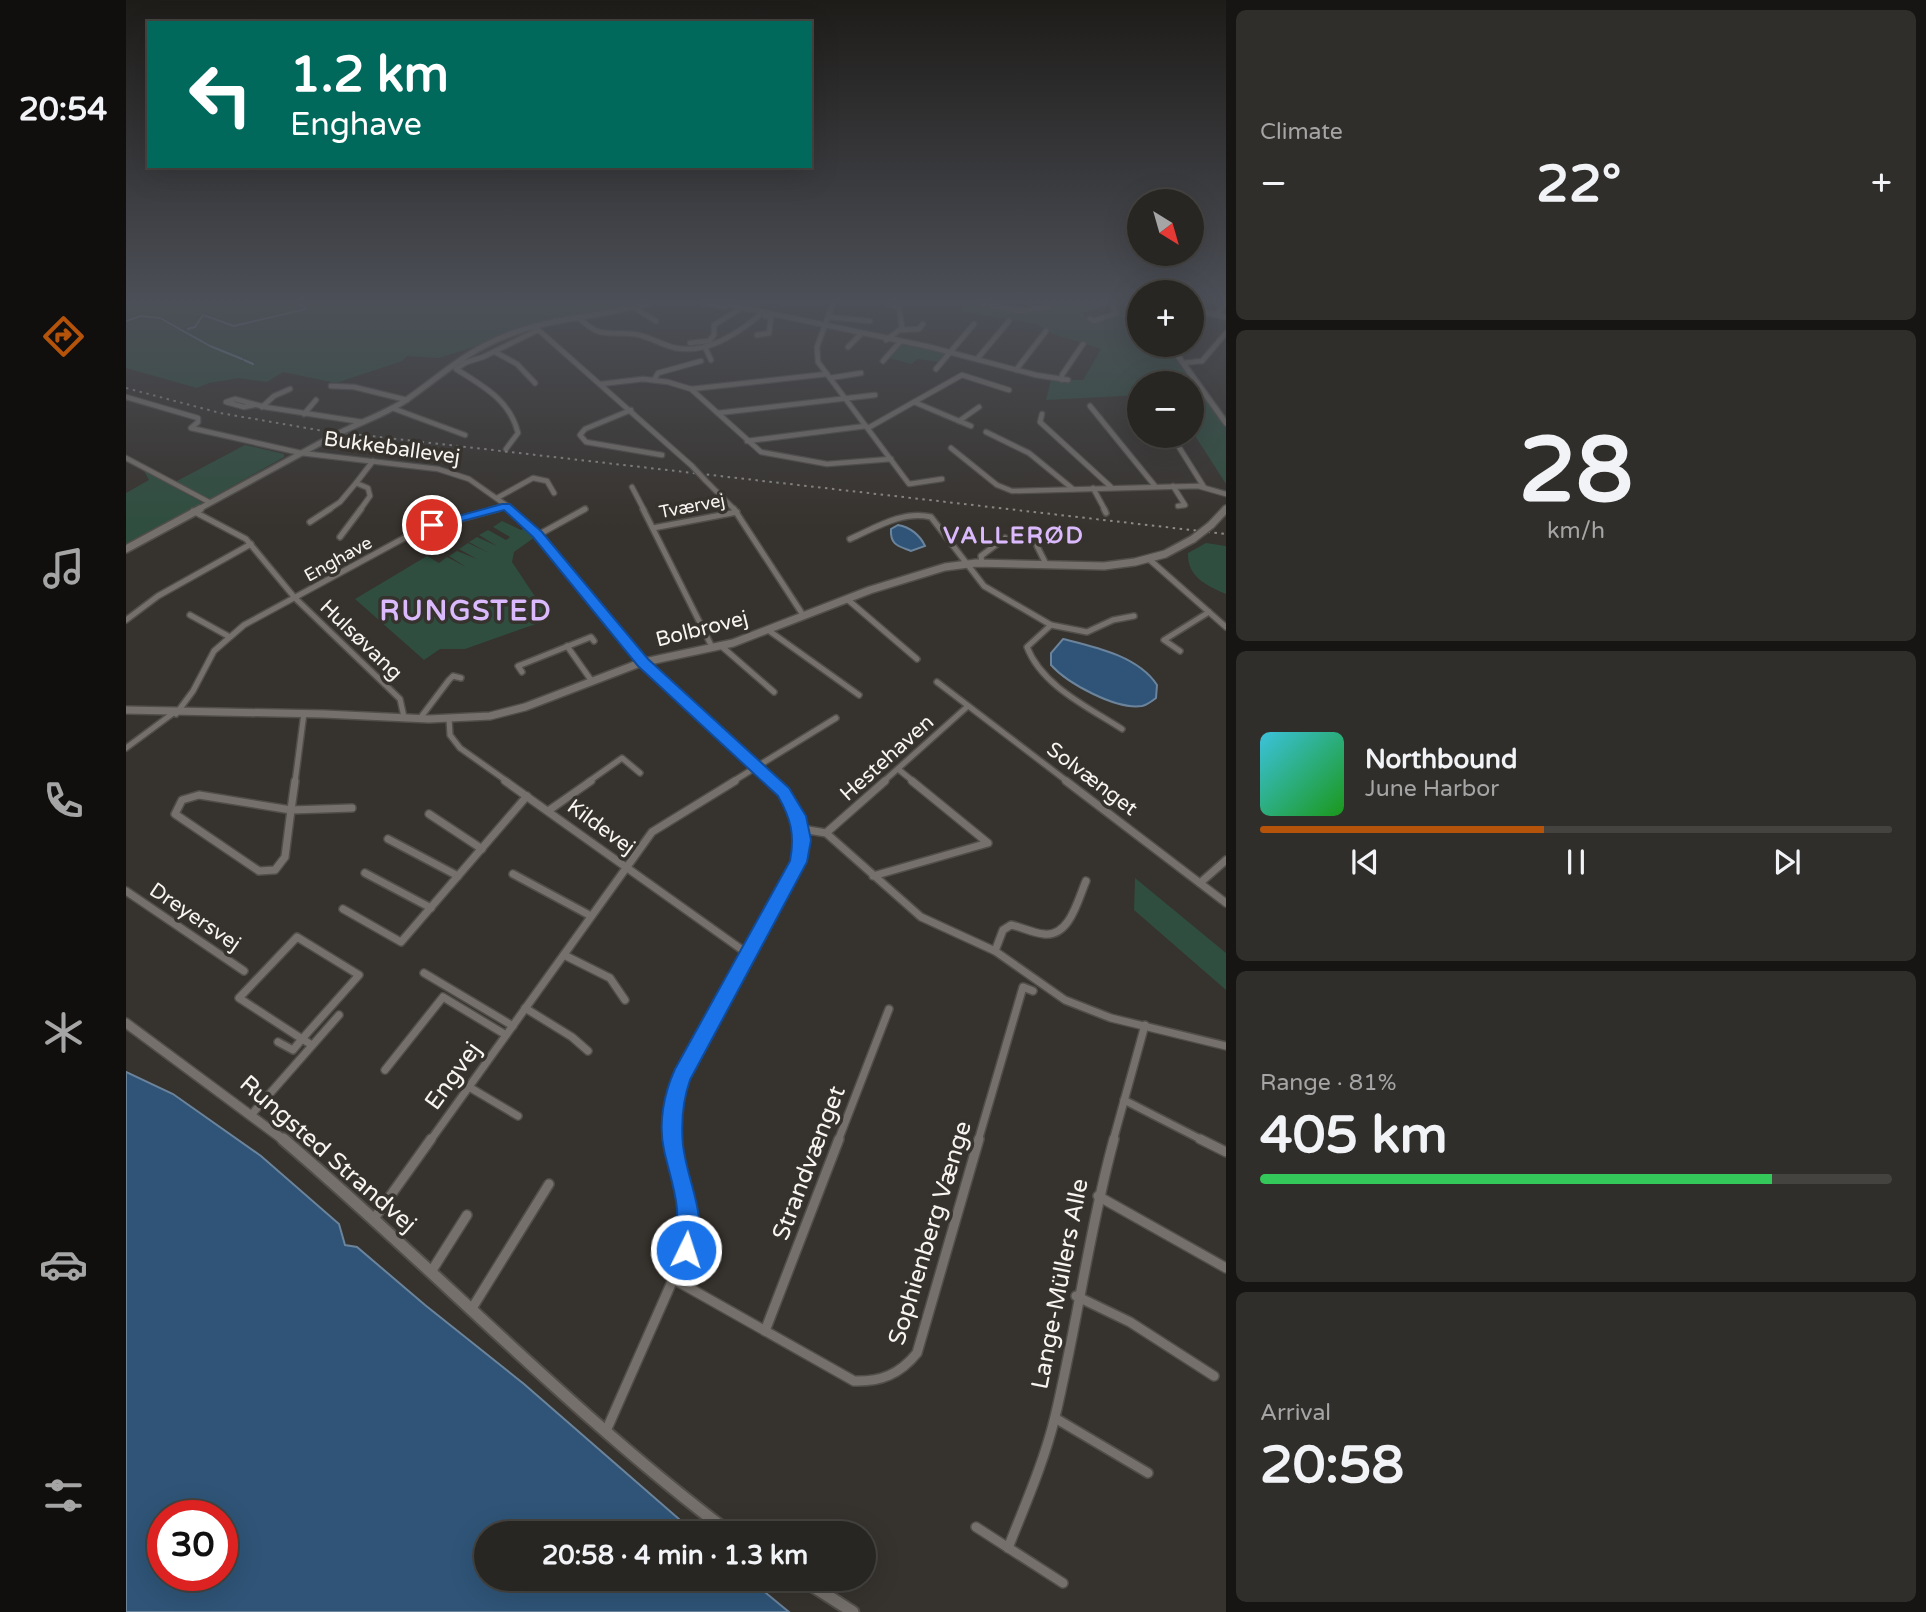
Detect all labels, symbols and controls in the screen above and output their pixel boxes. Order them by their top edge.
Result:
text: 1.2 km [290,46,449,105]
icon: left [175,49,266,140]
text: 20:54 [19,91,107,129]
text: Enghave [290,106,422,144]
text: Climate [1260,118,1343,146]
text: 22° [1536,153,1621,216]
text: − [1260,161,1287,207]
text: + [1871,161,1892,207]
north arrow [1127,189,1204,266]
map controls [1127,189,1204,448]
button: + [1127,280,1204,357]
icon: directions [39,312,88,361]
button: − [1127,371,1204,448]
text: 28 [1519,416,1633,526]
street label: Bukkeballevej [322,426,462,470]
street label: Tværvej [657,489,727,523]
pin [402,495,462,555]
icon: arrive [413,506,451,544]
text: km/h [1547,517,1605,545]
district label: VALLERØD [943,522,1085,550]
street label: Enghave [300,531,376,587]
icon: music [39,544,88,593]
street label: Hulsøvang [314,594,408,686]
district label: RUNGSTED [380,594,553,628]
street label: Bolbrovej [653,605,751,653]
street label: Hestehaven [835,709,939,807]
street label: Solvænget [1042,737,1142,821]
text: Northbound [1365,744,1517,775]
text: June Harbor [1365,775,1499,803]
icon: phone [39,776,88,825]
street label: Kildevej [562,794,640,860]
icon: previous [1346,843,1384,881]
icon: pause [1557,843,1595,881]
icon: next [1768,843,1806,881]
street label: Dreyersvej [145,877,245,957]
icon: climate [39,1008,88,1057]
street label: Engvej [419,1036,487,1116]
street label: Rungsted Strandvej [234,1069,422,1239]
text: Range · 81% [1260,1069,1396,1097]
street label: Strandvænget [766,1082,852,1244]
text: 405 km [1260,1104,1448,1167]
street label: Sophienberg Vænge [882,1117,978,1349]
street label: Lange-Müllers Alle [1025,1176,1095,1392]
position arrow [649,1213,723,1287]
icon: car [39,1240,88,1289]
text: Arrival [1260,1399,1331,1427]
text: 20:58 [1260,1434,1404,1497]
icon: filters [39,1471,88,1520]
speed limit sign: 30 [147,1500,238,1591]
text: 20:58 · 4 min · 1.3 km [542,1540,808,1571]

